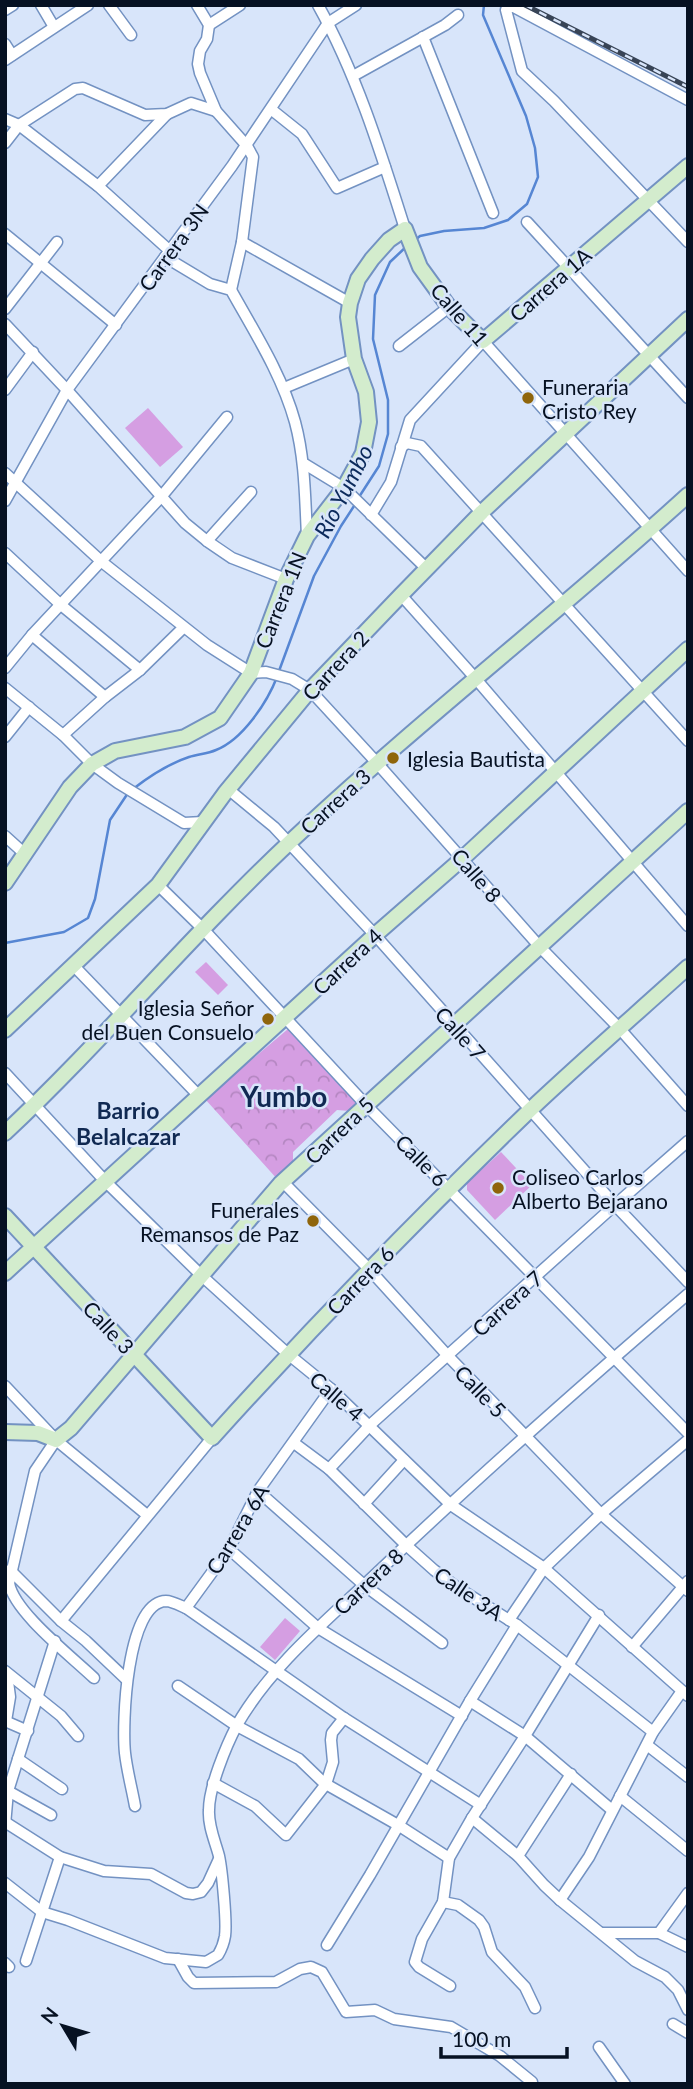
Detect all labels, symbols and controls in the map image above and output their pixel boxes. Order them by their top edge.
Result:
street label: Carrera 3N [133,198,213,296]
street label: Carrera 1A [504,241,597,326]
street label: Calle 11 [426,277,494,351]
place label: Funeraria Cristo Rey [542,374,637,423]
marker: Funeraria Cristo Rey [520,390,536,406]
water label: Río Yumbo [308,440,378,542]
street label: Carrera 1N [249,548,311,652]
street label: Carrera 2 [297,625,373,705]
place label: Iglesia Bautista [407,746,545,771]
marker: Iglesia Bautista [385,750,401,766]
street label: Carrera 3 [295,763,375,839]
street label: Calle 8 [447,843,507,907]
street label: Carrera 4 [307,923,387,999]
place label: Iglesia Señor del Buen Consuelo [81,995,254,1044]
street label: Calle 7 [431,1001,491,1065]
marker: Iglesia Señor del Buen Consuelo [260,1011,276,1027]
district label: Yumbo [240,1079,327,1113]
street label: Carrera 5 [299,1091,379,1169]
district label: Barrio Belalcazar [76,1096,180,1150]
street label: Calle 6 [391,1129,453,1191]
place label: Coliseo Carlos Alberto Bejarano [512,1164,668,1213]
marker: Coliseo Carlos Alberto Bejarano [490,1180,506,1196]
place label: Funerales Remansos de Paz [140,1197,299,1246]
marker: Funerales Remansos de Paz [305,1213,321,1229]
street label: Carrera 6 [321,1240,399,1320]
street label: Carrera 7 [467,1265,547,1341]
street label: Calle 3 [78,1295,140,1359]
street label: Calle 5 [450,1360,512,1422]
street label: Calle 4 [305,1366,369,1426]
street label: Carrera 6A [201,1479,274,1578]
street label: Carrera 8 [328,1543,408,1619]
street label: Calle 3A [430,1561,509,1625]
north arrow [28,1991,98,2061]
text: N [36,2002,63,2028]
scale bar [441,2016,567,2060]
text: 100 m [452,2026,511,2051]

